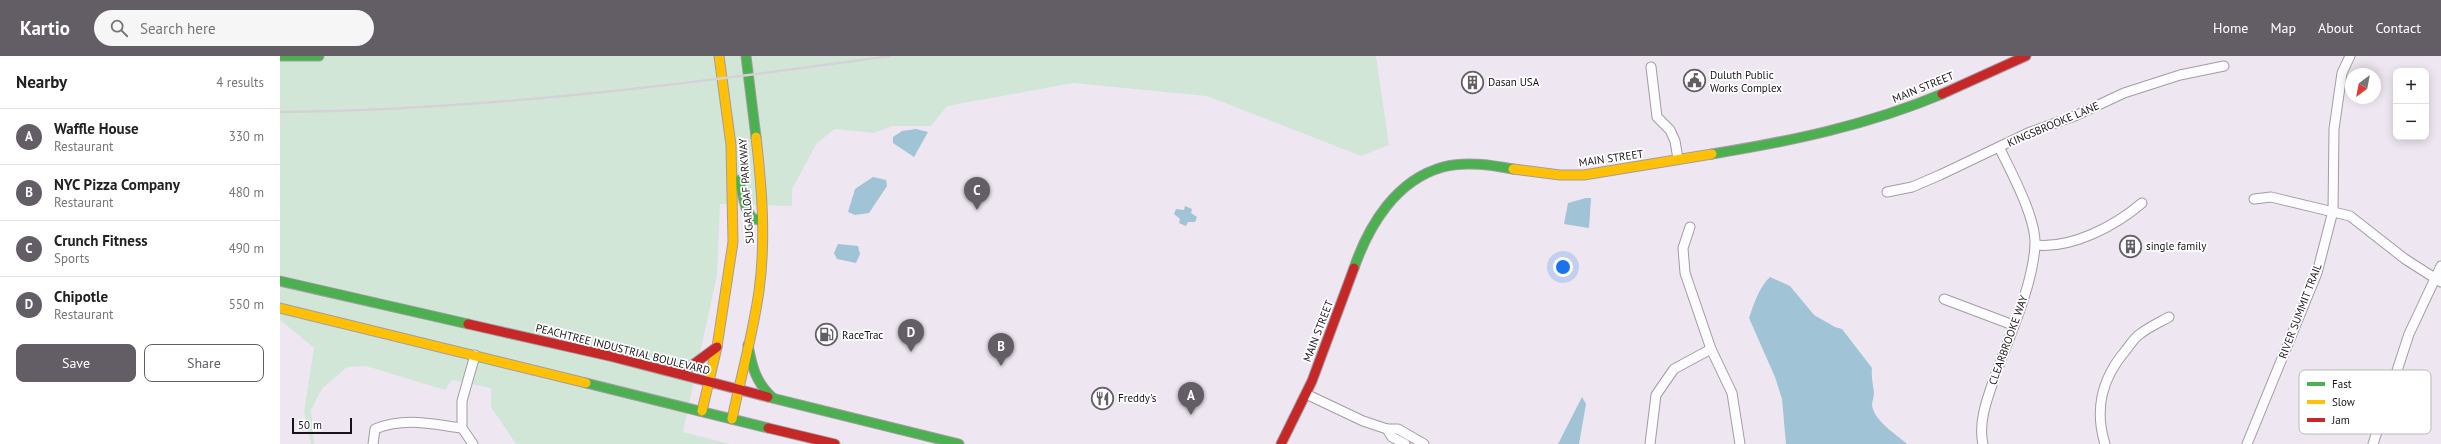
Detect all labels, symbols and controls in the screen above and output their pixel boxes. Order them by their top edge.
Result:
search box [94,10,374,46]
text: Kartio [20,16,70,40]
icon: search [108,17,130,39]
text: Search here [140,19,216,38]
text: Home [2213,19,2248,37]
text: Map [2270,19,2296,37]
text: About [2318,19,2354,37]
text: Contact [2376,19,2421,37]
public building icon: Duluth Public Works Complex [1682,68,1708,94]
place label: Duluth Public Works Complex [1710,68,1782,95]
street label: MAIN STREET [1890,68,1956,106]
north arrow [2345,68,2381,104]
map controls [2393,68,2429,140]
button: + [2393,68,2429,104]
building icon: Dasan USA [1459,69,1485,95]
text: Nearby [16,71,67,93]
text: 4 results [216,74,264,91]
place label: Dasan USA [1488,75,1540,89]
street label: KINGSBROOKE LANE [2005,98,2101,150]
button: − [2393,104,2429,140]
text: Waffle House [54,119,139,138]
text: A [25,128,33,145]
text: 330 m [229,128,264,145]
street label: SUGARLOAF PARKWAY [735,137,757,244]
text: Restaurant [54,138,113,155]
street label: MAIN STREET [1578,147,1644,169]
text: NYC Pizza Company [54,175,180,194]
pin: C [964,177,990,210]
text: B [25,184,33,201]
text: 480 m [229,184,264,201]
text: Restaurant [54,194,113,211]
text: Crunch Fitness [54,231,148,250]
building icon: single family [2118,233,2144,259]
place label: single family [2146,239,2207,253]
text: C [25,240,33,257]
text: 490 m [229,240,264,257]
text: Sports [54,250,90,267]
your location [1553,257,1573,277]
street label: RIVER SUMMIT TRAIL [2275,261,2325,361]
text: Chipotle [54,287,108,306]
street label: CLEARBROOKE WAY [1985,292,2031,387]
text: D [25,296,33,313]
text: 550 m [229,296,264,313]
street label: MAIN STREET [1300,298,1336,364]
text: Restaurant [54,306,113,323]
pin: D [898,319,924,352]
street label: PEACHTREE INDUSTRIAL BOULEVARD [534,321,712,377]
fuel station icon: RaceTrac [814,322,840,348]
place label: RaceTrac [842,328,883,342]
pin: B [988,333,1014,366]
button: Save [16,344,136,382]
button: Share [144,344,264,382]
legend [2299,370,2431,434]
text: Fast [2332,377,2352,391]
pin: A [1178,382,1204,415]
restaurant icon: Freddy's [1090,385,1116,411]
place label: Freddy's [1118,391,1157,405]
text: Slow [2332,395,2355,409]
text: Jam [2331,413,2350,427]
scale bar [292,416,352,435]
text: 50 m [298,418,322,432]

